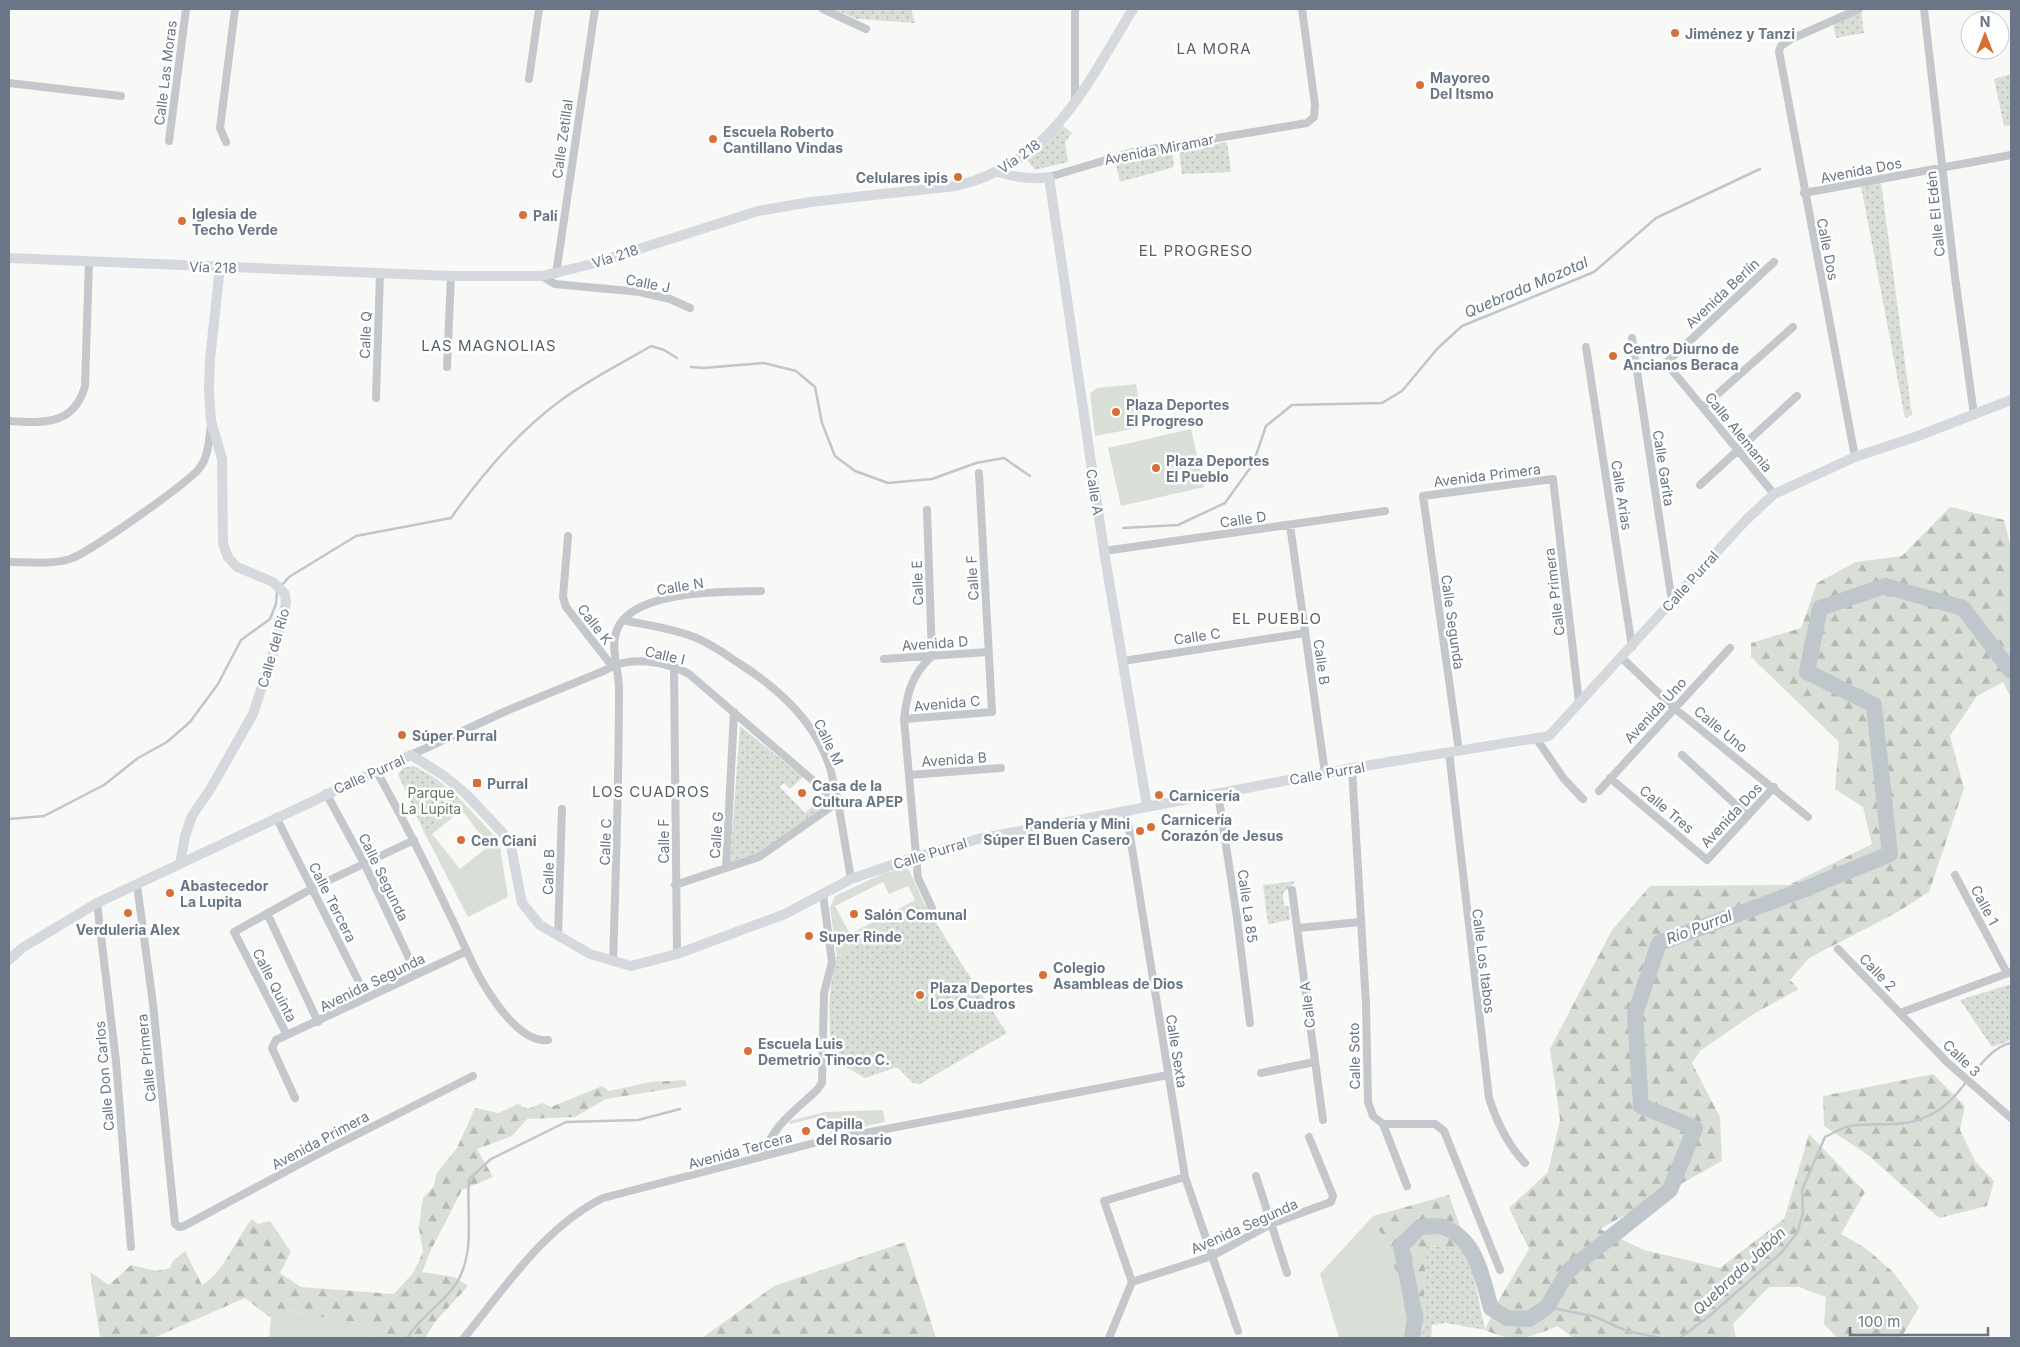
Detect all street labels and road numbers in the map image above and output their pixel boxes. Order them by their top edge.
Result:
street label: Calle Las Moras [150,20,180,126]
street label: Calle Zetillal [548,98,576,180]
street label: Avenida Miramar [1103,130,1215,168]
street label: Vía 218 [995,135,1043,177]
street label: Avenida Dos [1819,154,1903,186]
street label: Calle El Edén [1922,170,1948,258]
street label: Calle Dos [1814,217,1842,281]
street label: Vía 218 [590,241,640,271]
street label: Avenida Berlín [1682,255,1762,331]
street label: Vía 218 [189,258,237,276]
street label: Calle J [624,270,672,296]
street label: Calle Q [356,311,374,359]
street label: Calle Alemania [1702,389,1776,475]
street label: Calle Garita [1650,429,1678,507]
street label: Calle Arias [1608,459,1636,531]
street label: Avenida Primera [1432,460,1542,490]
street label: Calle A [1083,468,1107,517]
street label: Calle D [1219,507,1267,531]
street label: Calle Primera [1540,547,1568,637]
street label: Calle Purral [1658,547,1722,615]
street label: Calle F [962,555,982,601]
street label: Calle E [908,560,926,606]
street label: Calle Segunda [1438,573,1468,671]
street label: Calle N [655,574,705,598]
street label: Calle K [574,600,616,648]
street label: Calle del Río [254,606,292,690]
street label: Calle C [1172,624,1222,648]
street label: Avenida D [901,632,969,654]
street label: Calle B [1310,638,1334,686]
street label: Calle I [643,642,687,668]
street label: Avenida Uno [1620,674,1690,746]
street label: Avenida C [913,692,981,714]
street label: Calle Uno [1691,702,1751,756]
street label: Calle M [810,716,848,768]
street label: Avenida B [921,748,987,770]
street label: Calle Purral [331,751,407,797]
street label: Calle Purral [1288,758,1366,788]
street label: Avenida Dos [1697,779,1765,851]
street label: Calle Tres [1636,781,1698,837]
street label: Calle G [706,811,726,859]
street label: Calle C [596,818,614,866]
street label: Calle F [655,818,672,864]
street label: Calle Segunda [355,830,413,924]
street label: Calle Purral [891,834,969,872]
street label: Calle B [539,849,557,895]
street label: Calle Tercera [306,859,360,945]
street label: Calle La 85 [1234,868,1262,944]
street label: Calle 1 [1967,882,2003,928]
street label: Calle Los Itabos [1469,908,1499,1014]
street label: Calle Quinta [249,945,301,1025]
street label: Avenida Segunda [316,949,428,1015]
street label: Calle 2 [1856,950,1900,994]
street label: Calle A [1296,980,1318,1029]
street label: Calle Primera [133,1013,159,1103]
street label: Calle Sexta [1163,1013,1191,1089]
street label: Calle Don Carlos [91,1020,117,1132]
street label: Calle Soto [1345,1022,1363,1090]
street label: Calle 3 [1940,1036,1984,1080]
street label: Avenida Primera [268,1107,372,1173]
street label: Avenida Tercera [686,1128,794,1172]
street label: Avenida Segunda [1188,1195,1300,1257]

